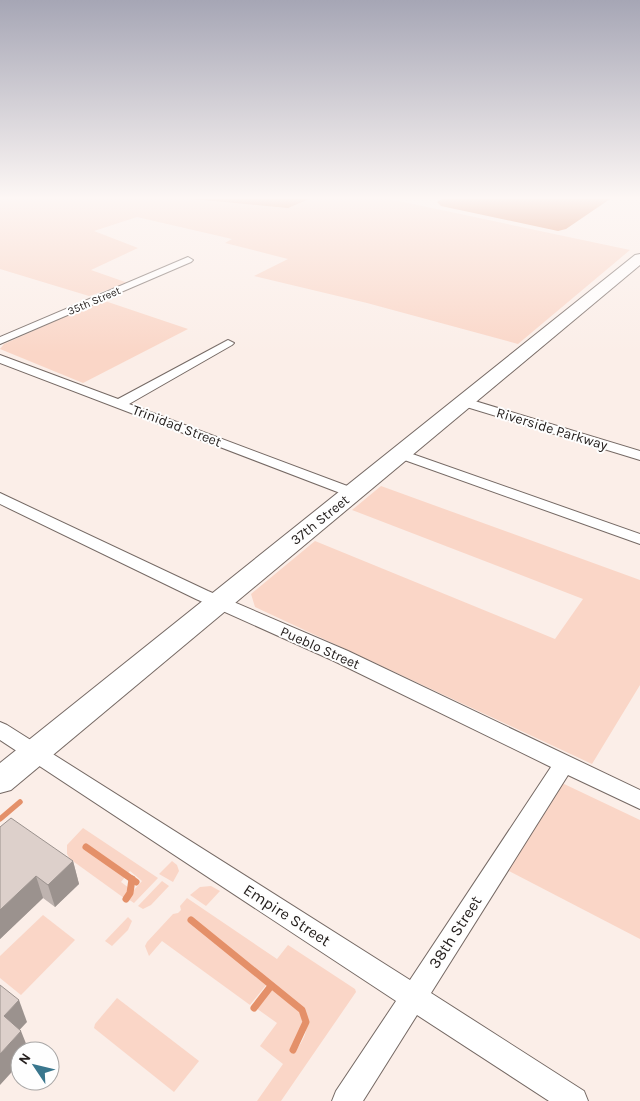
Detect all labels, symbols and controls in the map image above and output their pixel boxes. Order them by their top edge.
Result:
street label: 35th Street [66,284,122,318]
street label: Trinidad Street [130,401,224,451]
street label: Riverside Parkway [494,404,610,454]
street label: 37th Street [287,491,353,549]
street label: Pueblo Street [278,623,362,673]
street label: Empire Street [240,880,334,950]
street label: 38th Street [425,892,485,972]
north arrow [10,1041,60,1091]
text: N [15,1050,35,1068]

